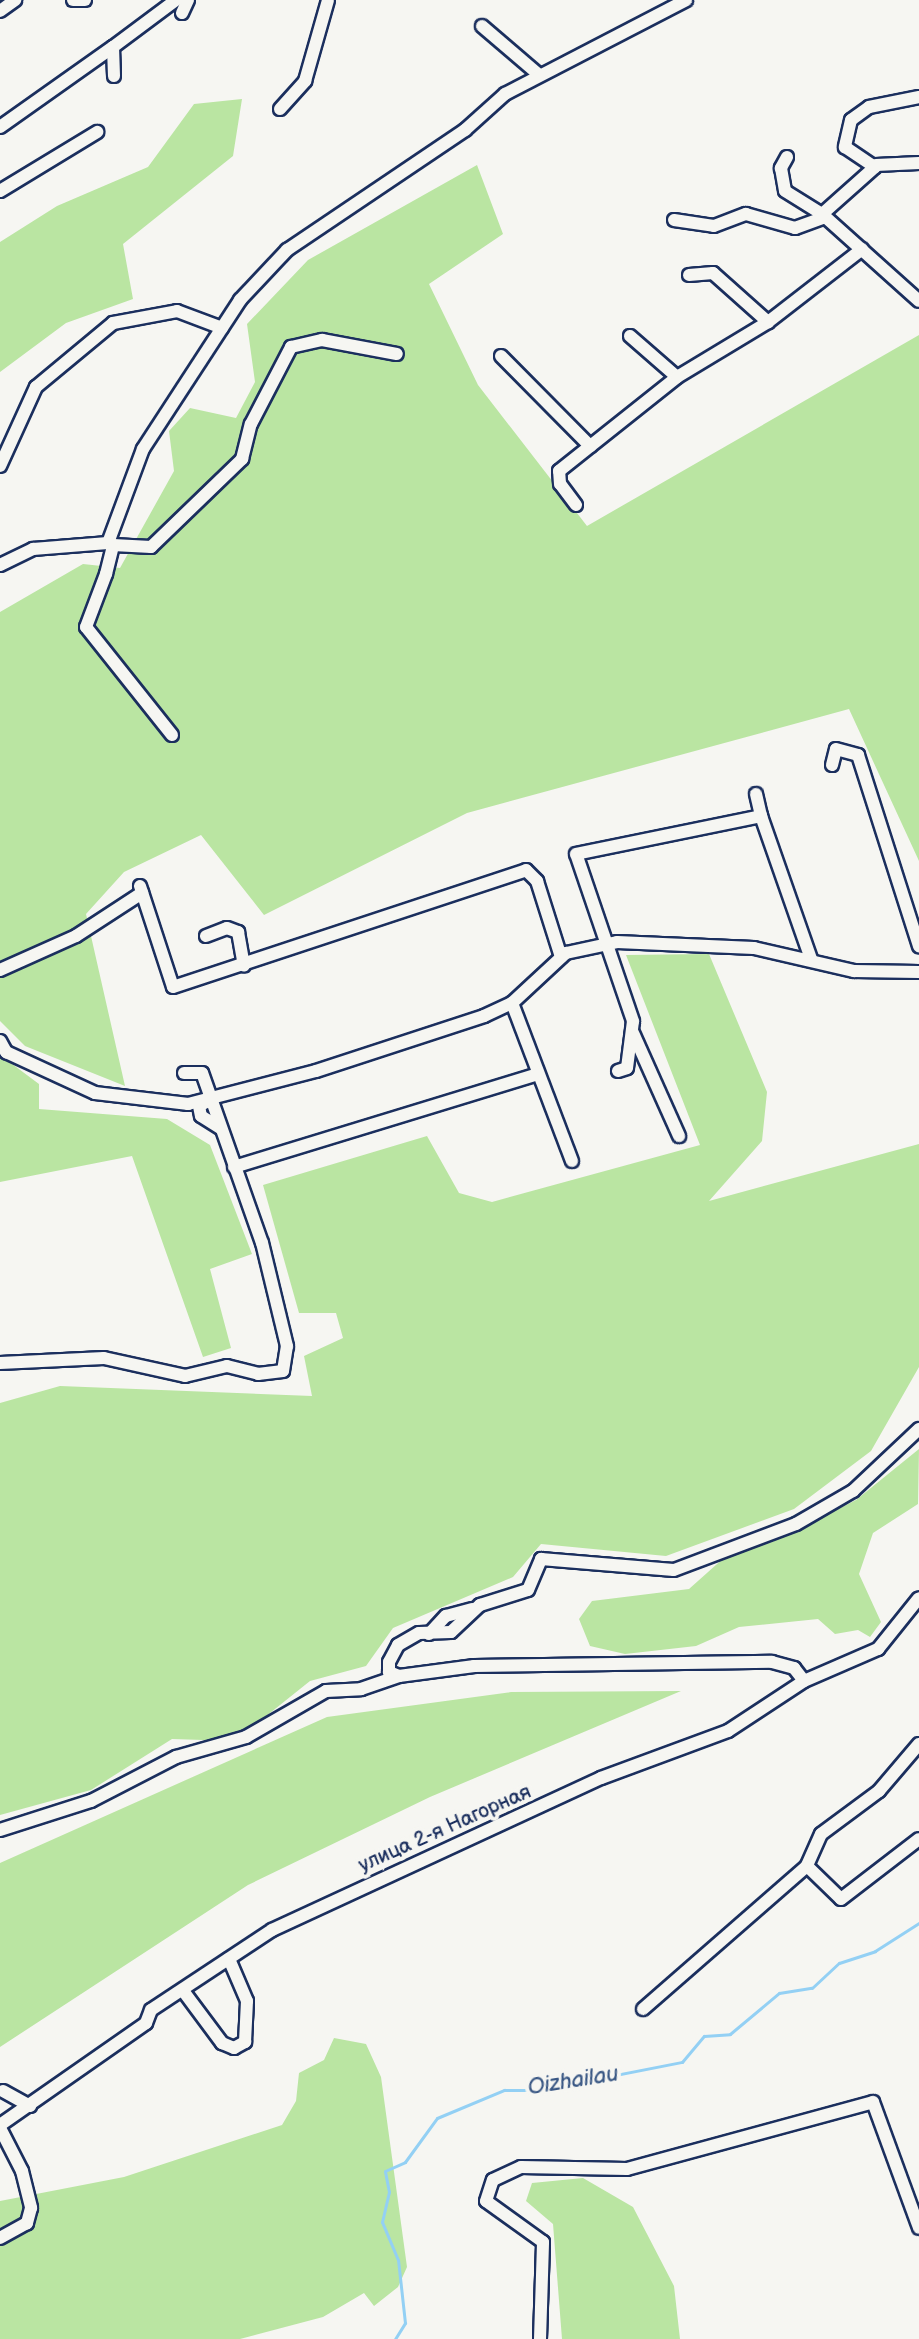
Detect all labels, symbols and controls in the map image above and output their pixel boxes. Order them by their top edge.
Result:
street label: улица 2-я Нагорная [355,1780,535,1878]
water label: Oizhailau [526,2061,620,2101]

